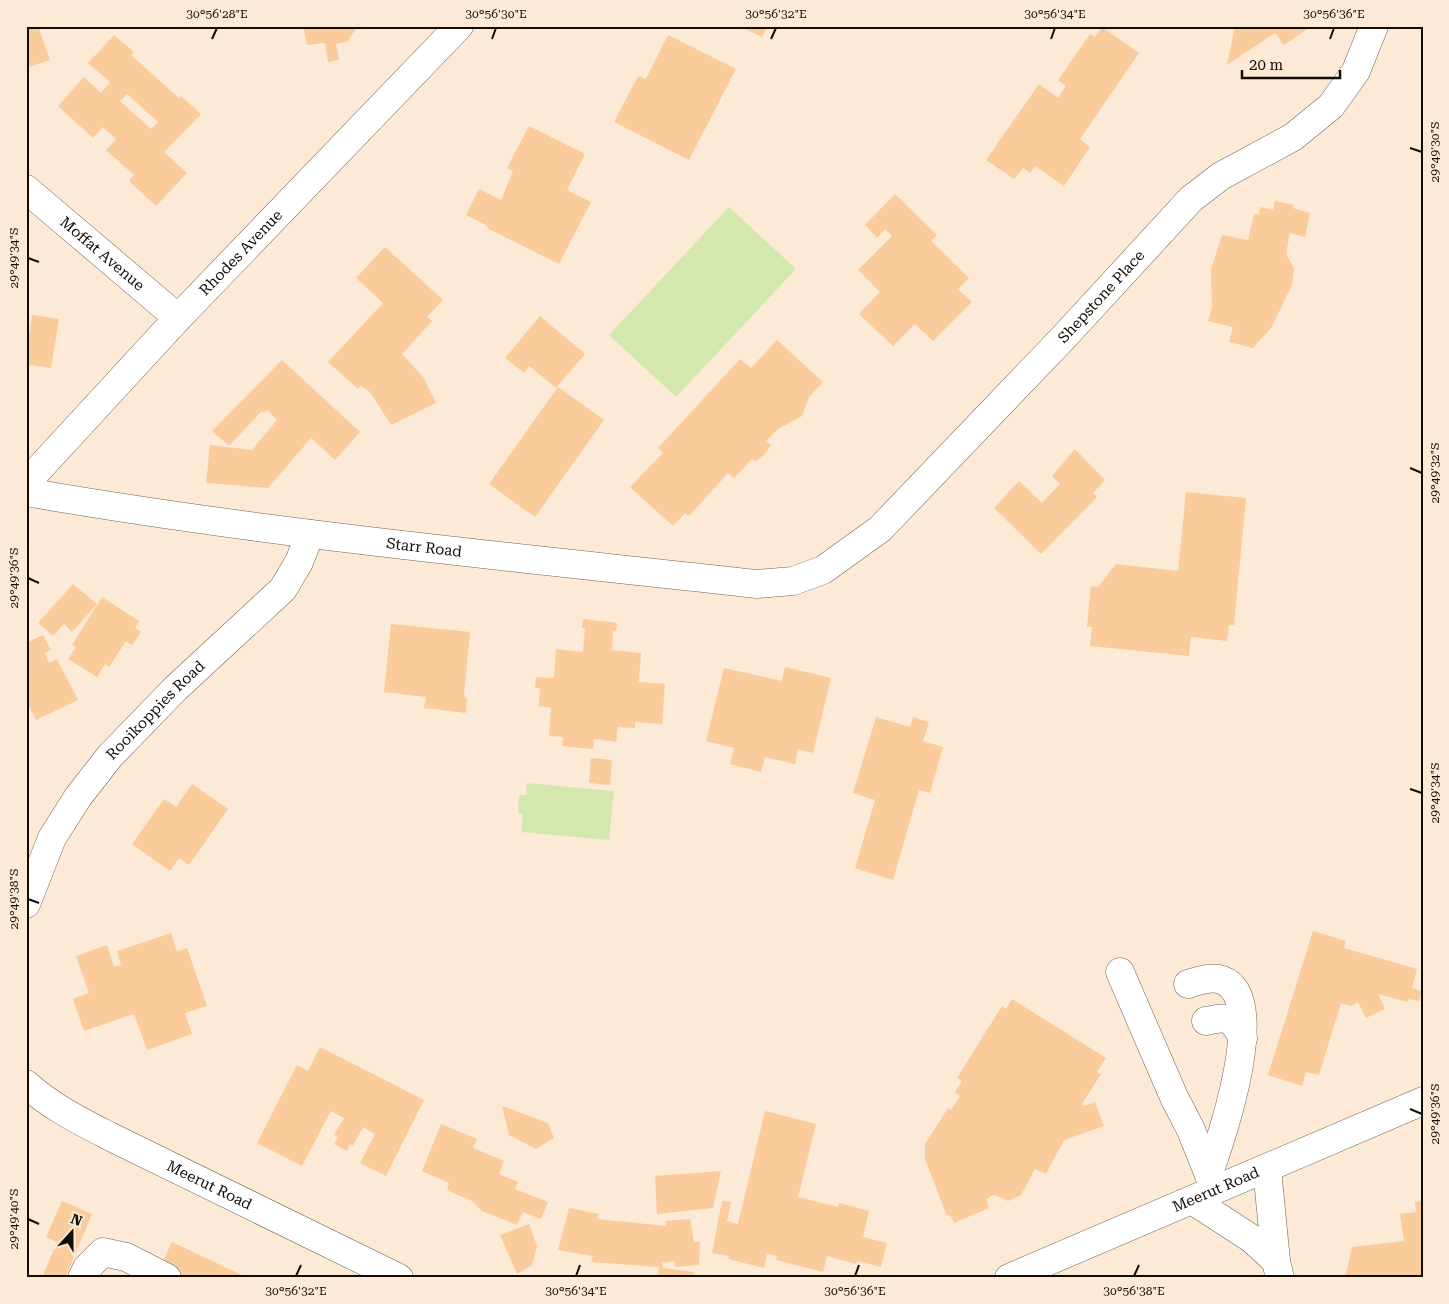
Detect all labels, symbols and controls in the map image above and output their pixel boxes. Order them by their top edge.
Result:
text: 30°56'28"E [186,7,248,21]
text: 30°56'30"E [465,7,527,21]
text: 30°56'32"E [745,7,807,21]
text: 30°56'34"E [1024,7,1086,21]
text: 30°56'36"E [1303,7,1365,21]
scale bar [1242,48,1339,80]
text: 20 m [1249,56,1284,74]
text: 29°49'30"S [1428,122,1442,182]
street label: Rhodes Avenue [196,206,286,299]
street label: Moffat Avenue [56,213,148,295]
text: 29°49'34"S [7,228,21,288]
street label: Shepstone Place [1054,247,1148,347]
text: 29°49'32"S [1428,443,1442,503]
street label: Starr Road [385,534,463,561]
text: 29°49'36"S [7,548,21,608]
street label: Rooikoppies Road [102,657,209,763]
text: 29°49'34"S [1428,763,1442,823]
text: 29°49'38"S [7,869,21,929]
text: 29°49'36"S [1428,1084,1442,1144]
street label: Meerut Road [164,1157,255,1214]
street label: Meerut Road [1170,1163,1262,1216]
text: 29°49'40"S [7,1189,21,1249]
north arrow [48,1206,98,1256]
text: N [69,1210,85,1229]
text: 30°56'32"E [265,1284,327,1298]
text: 30°56'34"E [545,1284,607,1298]
text: 30°56'36"E [824,1284,886,1298]
text: 30°56'38"E [1103,1284,1165,1298]

